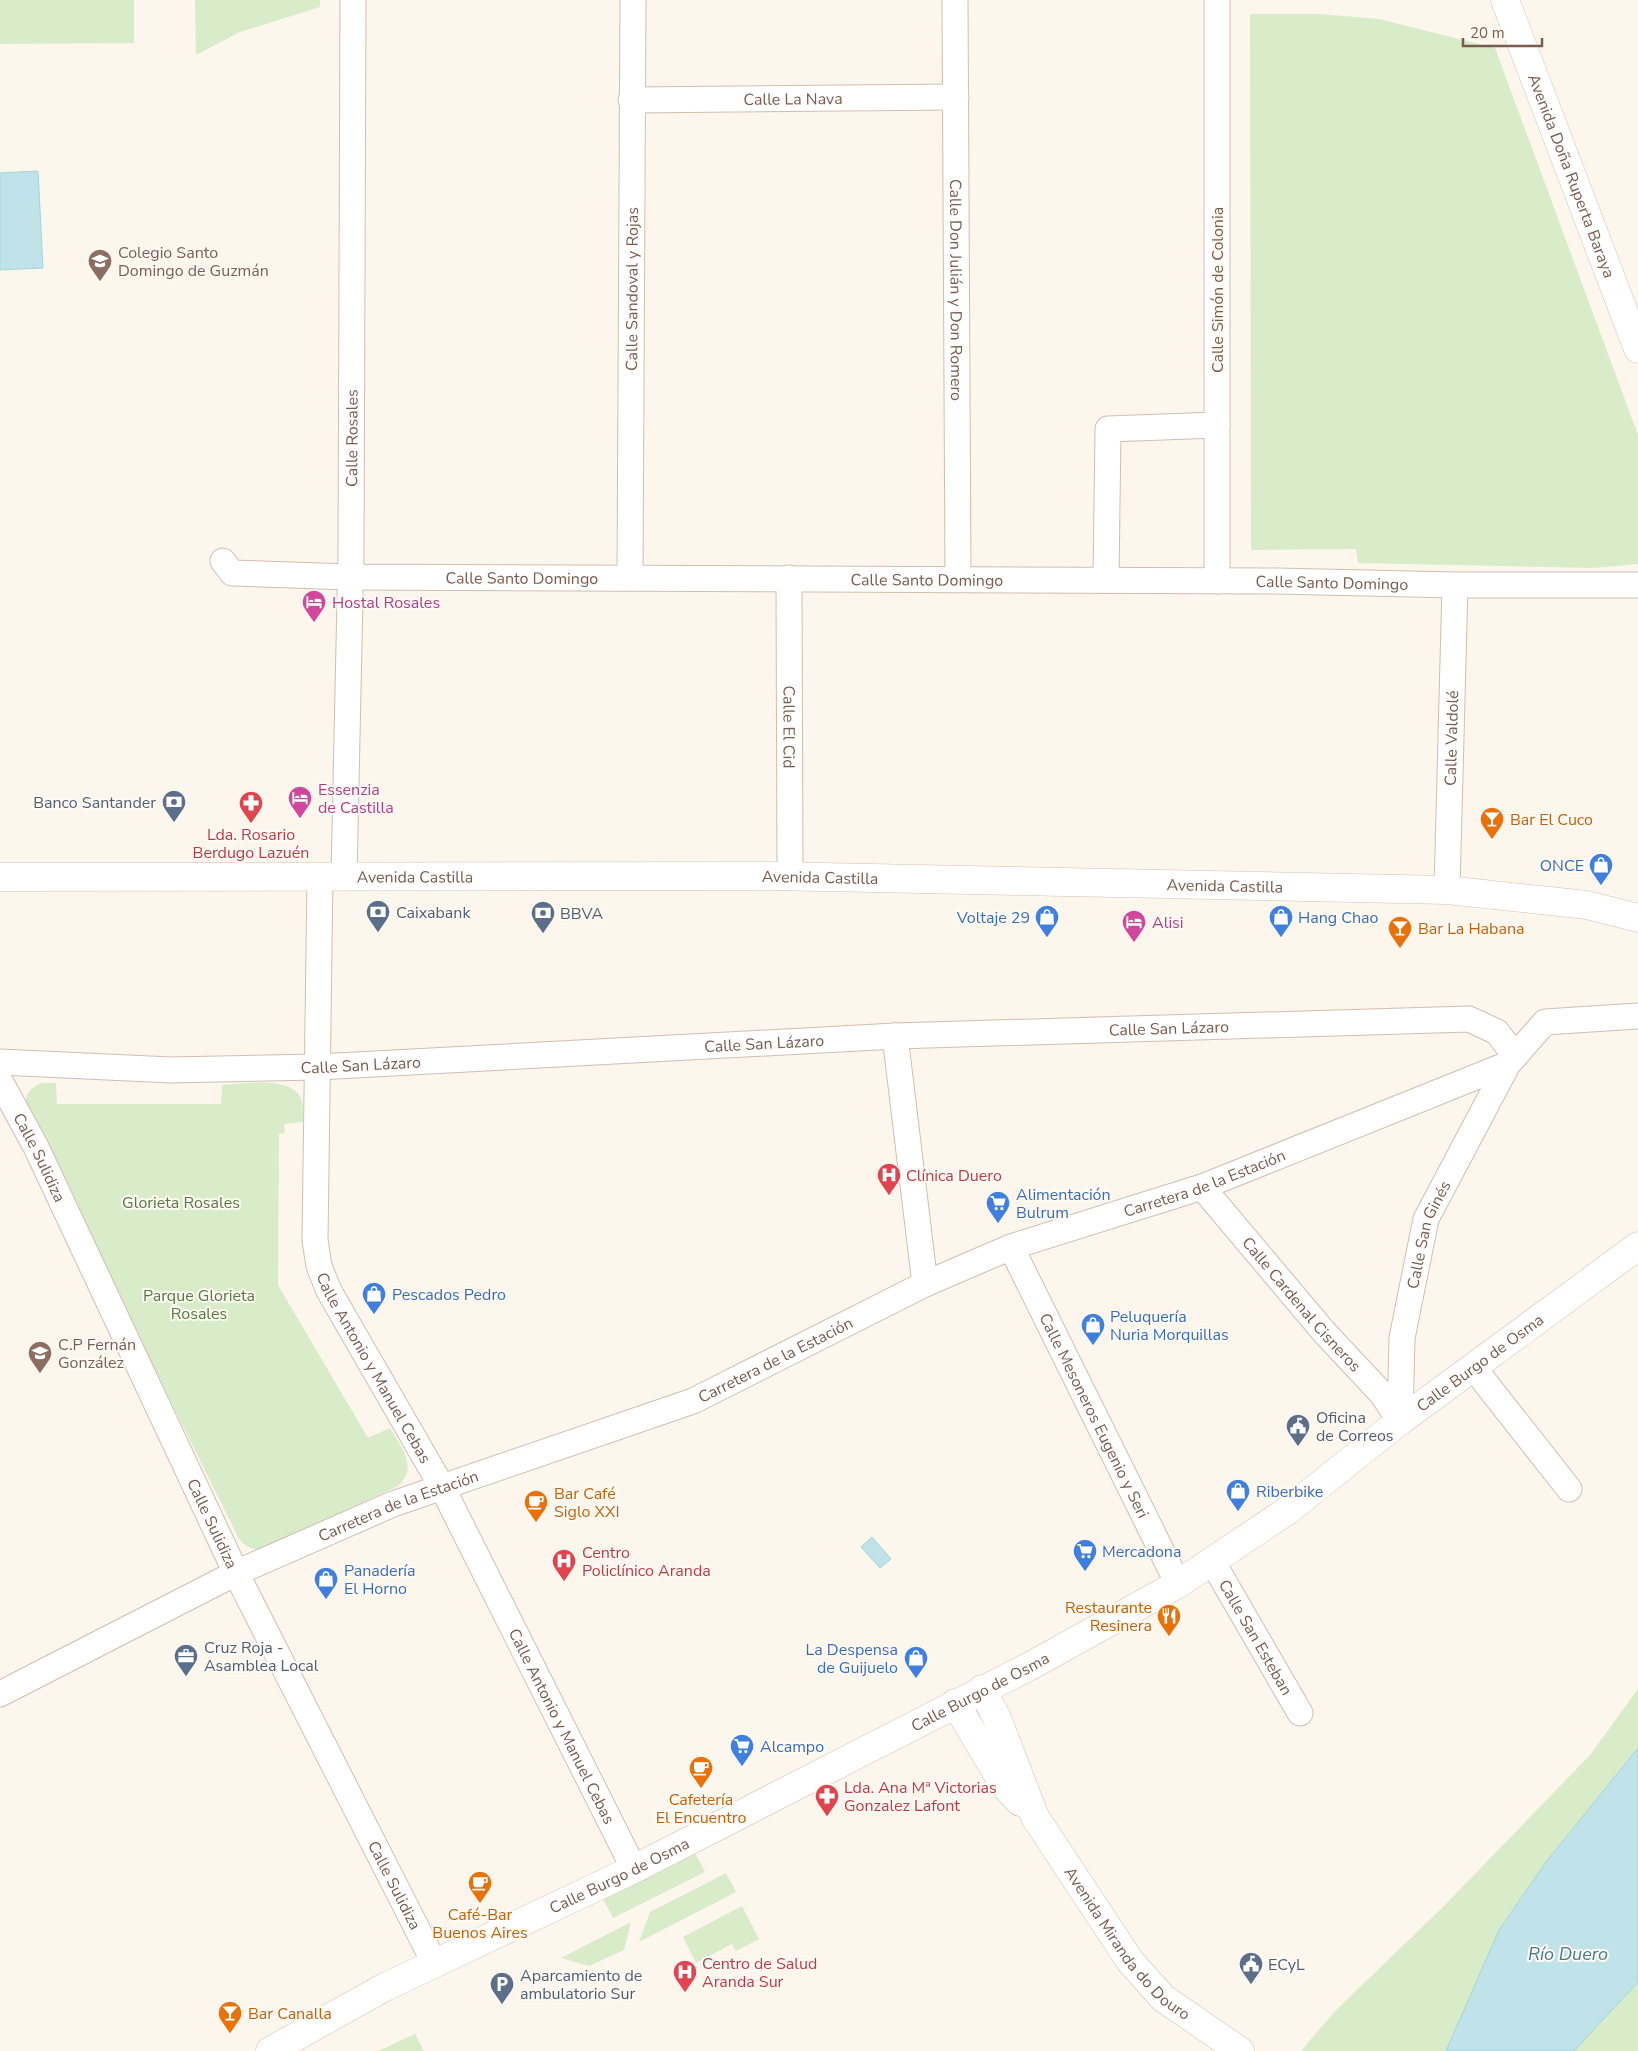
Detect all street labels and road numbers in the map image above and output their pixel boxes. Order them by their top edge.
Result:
street label: Avenida Doña Ruperta Baraya [1522,71,1620,281]
street label: Calle La Nava [743,88,843,111]
street label: Calle Don Julián y Don Romero [944,179,967,401]
street label: Calle Sandoval y Rojas [621,207,644,371]
street label: Calle Simón de Colonia [1207,207,1229,373]
street label: Calle Rosales [341,389,364,487]
street label: Calle Santo Domingo [446,567,598,590]
street label: Calle Santo Domingo [851,569,1003,592]
street label: Calle Santo Domingo [1256,571,1409,596]
street label: Calle El Cid [777,685,800,769]
street label: Calle Valdolé [1440,690,1464,786]
street label: Avenida Castilla [357,866,473,889]
street label: Avenida Castilla [762,866,878,890]
street label: Avenida Castilla [1166,874,1283,899]
street label: Calle San Lázaro [1108,1016,1229,1042]
street label: Calle San Lázaro [704,1030,825,1058]
street label: Calle San Lázaro [301,1051,421,1079]
street label: Calle Sulidiza [7,1109,70,1206]
street label: Carretera de la Estación [1121,1145,1289,1223]
street label: Calle San Ginés [1402,1177,1456,1291]
street label: Calle Cardenal Cisneros [1237,1233,1366,1377]
street label: Calle Antonio y Manuel Cebas [311,1269,436,1468]
street label: Calle Burgo de Osma [1412,1309,1549,1417]
street label: Calle Mesoneros Eugenio y Seri [1034,1310,1154,1522]
street label: Carretera de la Estación [695,1312,857,1409]
street label: Carretera de la Estación [315,1465,482,1548]
street label: Calle Sulidiza [181,1475,242,1572]
street label: Calle San Esteban [1213,1576,1297,1700]
street label: Calle Antonio y Manuel Cebas [503,1625,620,1828]
street label: Calle Burgo de Osma [907,1647,1054,1737]
street label: Calle Burgo de Osma [546,1833,693,1920]
street label: Calle Sulidiza [362,1837,426,1934]
street label: Avenida Miranda do Douro [1059,1863,1194,2026]

